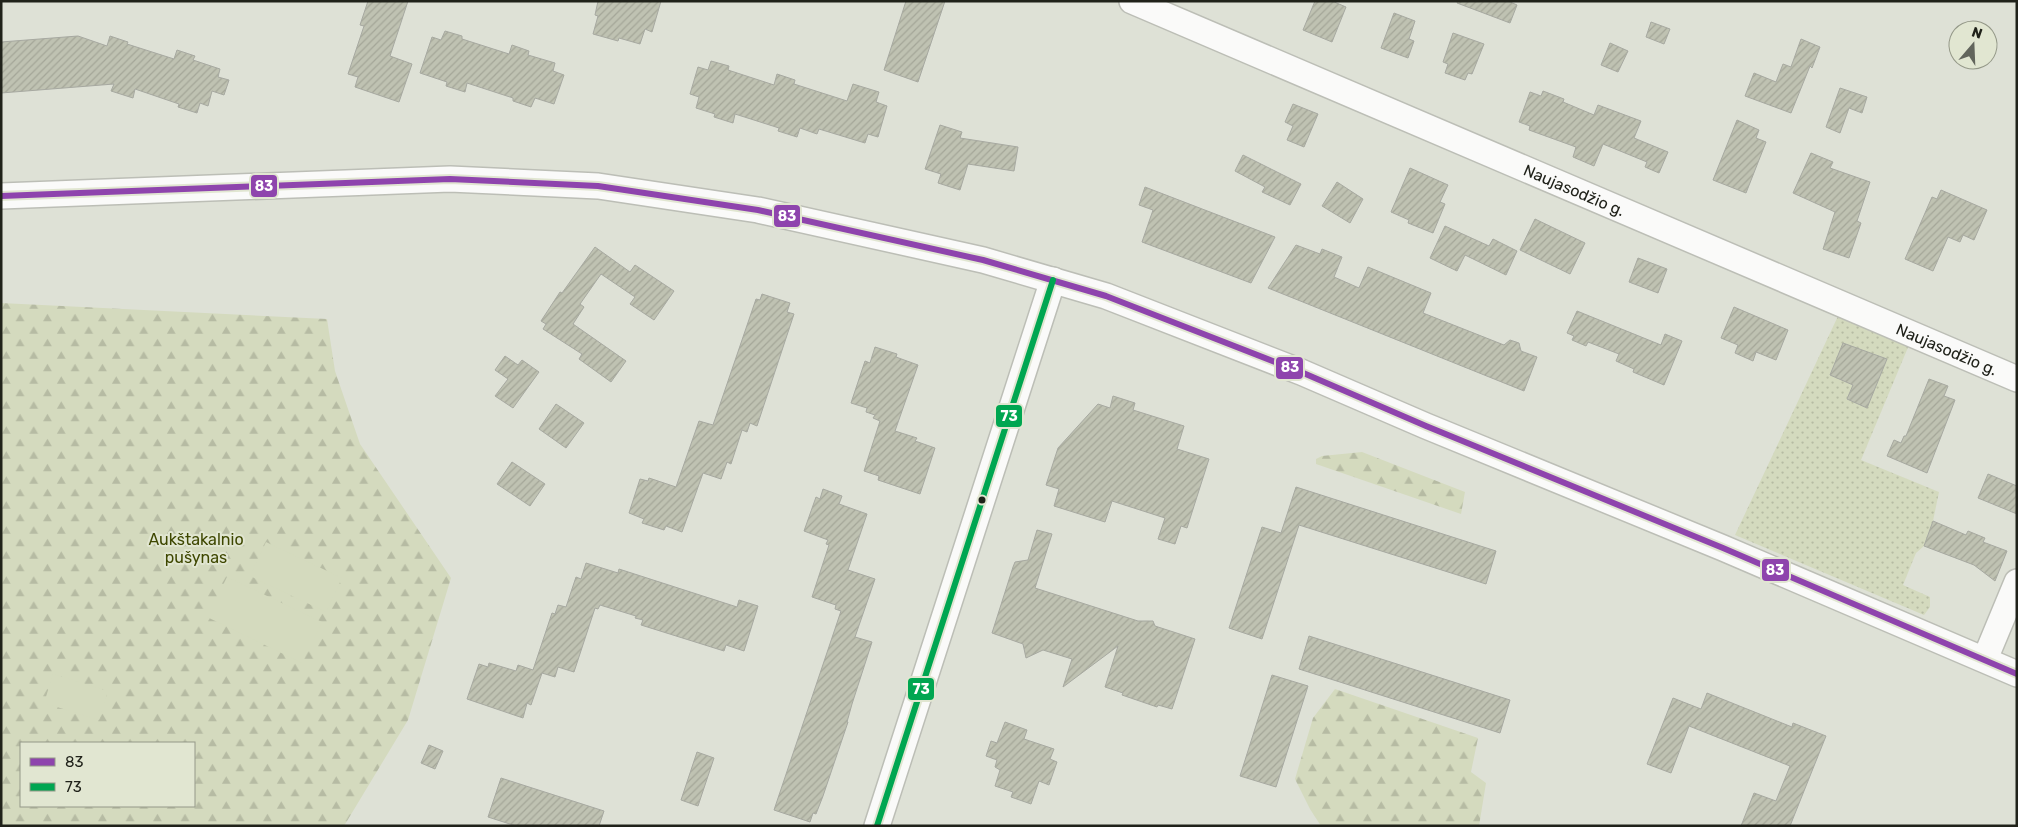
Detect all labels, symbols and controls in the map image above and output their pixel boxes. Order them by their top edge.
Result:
north arrow [1948,20,1998,70]
text: N [1970,24,1985,43]
street label: Naujasodžio g. [1521,160,1628,220]
line badge: 83 [250,174,278,198]
text: 83 [255,178,273,195]
line badge: 83 [773,204,801,228]
text: 83 [778,208,796,225]
street label: Naujasodžio g. [1893,319,2000,379]
line badge: 83 [1275,356,1304,380]
text: 83 [1281,359,1299,376]
line badge: 73 [995,404,1023,428]
text: 73 [1000,408,1018,425]
unlabelled marker [977,495,987,505]
park label: Aukštakalnio pušynas [148,530,244,567]
line badge: 83 [1761,558,1790,582]
text: 83 [1766,562,1784,579]
line badge: 73 [907,677,935,701]
text: 73 [912,681,930,698]
legend [20,742,195,807]
text: 83 [65,753,84,771]
text: 73 [65,778,82,796]

